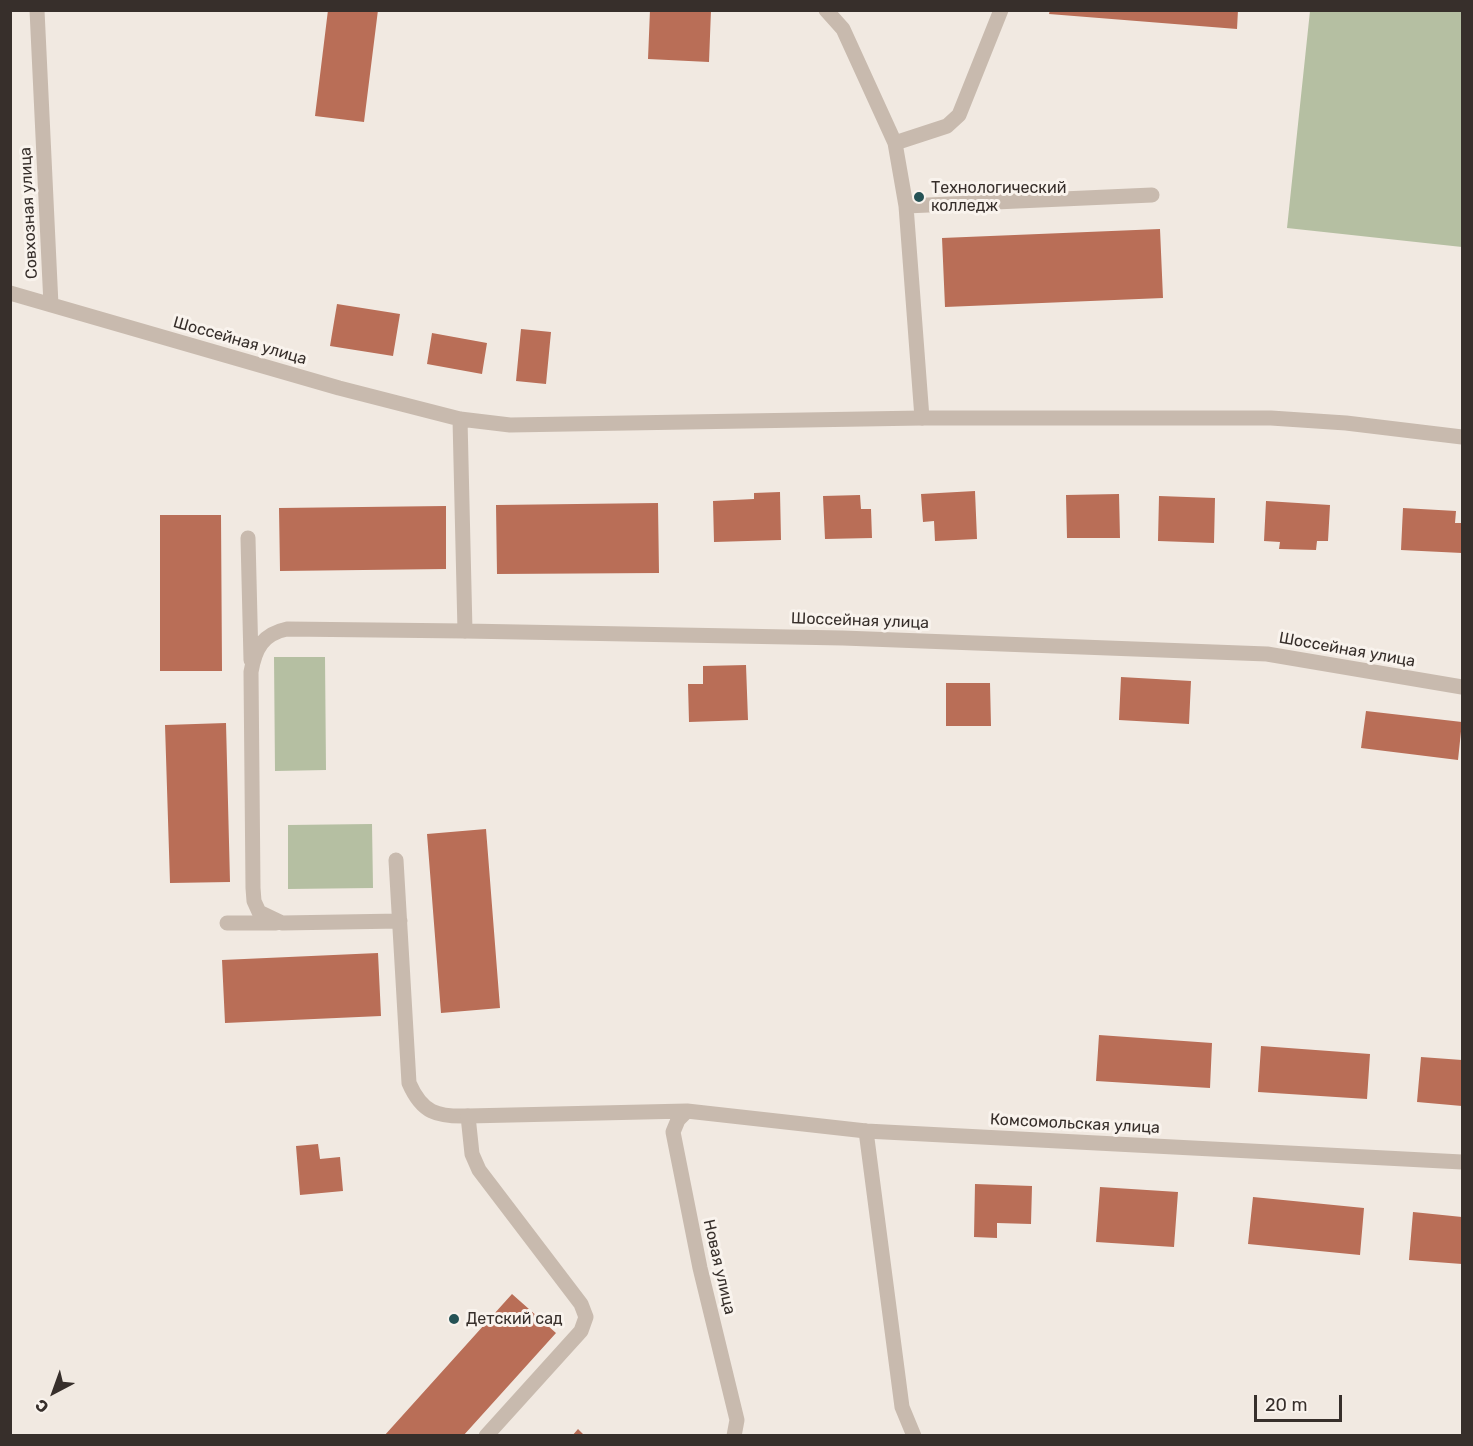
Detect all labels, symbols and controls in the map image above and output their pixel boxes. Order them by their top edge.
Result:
street label: Совхозная улица [16,147,42,279]
place label: Технологический колледж [931,178,1066,216]
marker: Технологический колледж [912,190,926,204]
street label: Шоссейная улица [171,313,309,369]
street label: Шоссейная улица [791,609,929,633]
street label: Шоссейная улица [1277,629,1417,671]
street label: Комсомольская улица [990,1110,1160,1138]
street label: Новая улица [699,1218,739,1316]
place label: Детский сад [466,1309,563,1329]
marker: Детский сад [447,1312,461,1326]
north arrow [24,1362,84,1422]
scale bar [1257,1383,1346,1421]
text: 20 m [1265,1394,1307,1416]
text: С [31,1395,52,1417]

